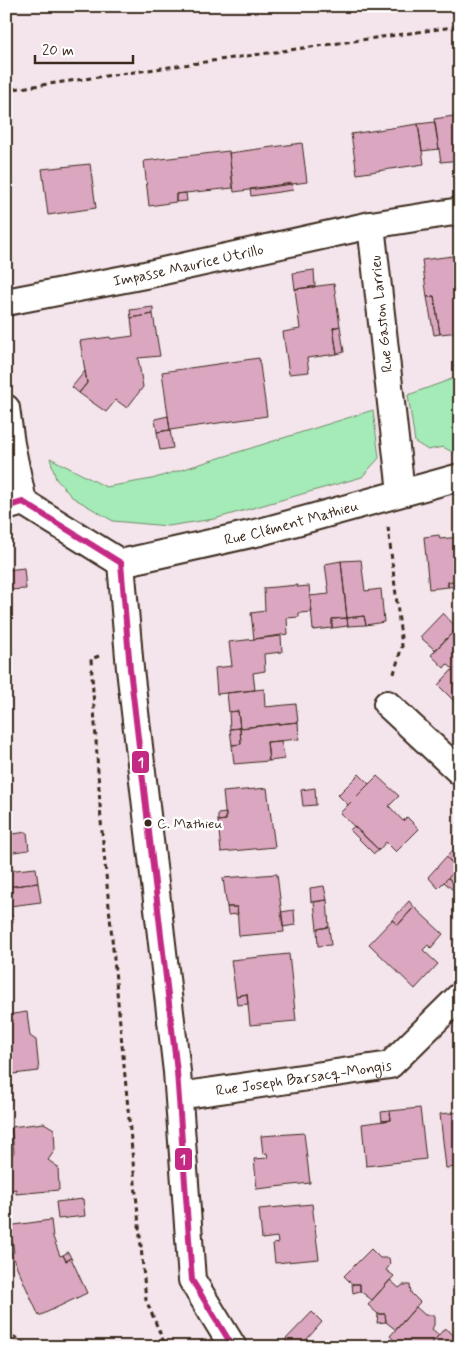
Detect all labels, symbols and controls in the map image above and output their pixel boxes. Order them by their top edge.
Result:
scale bar [35,32,132,64]
text: 20 m [42,41,74,61]
street label: Impasse Maurice Utrillo [112,240,266,292]
street label: Rue Gaston Larrieu [366,254,398,373]
street label: Rue Clément Mathieu [222,496,361,551]
line badge: 1 [131,750,150,774]
text: 1 [138,754,144,772]
place label: C. Mathieu [157,815,222,833]
marker: C. Mathieu [143,818,153,828]
street label: Rue Joseph Barsacq-Mongis [215,1056,393,1101]
line badge: 1 [174,1147,193,1171]
text: 1 [180,1151,186,1169]

